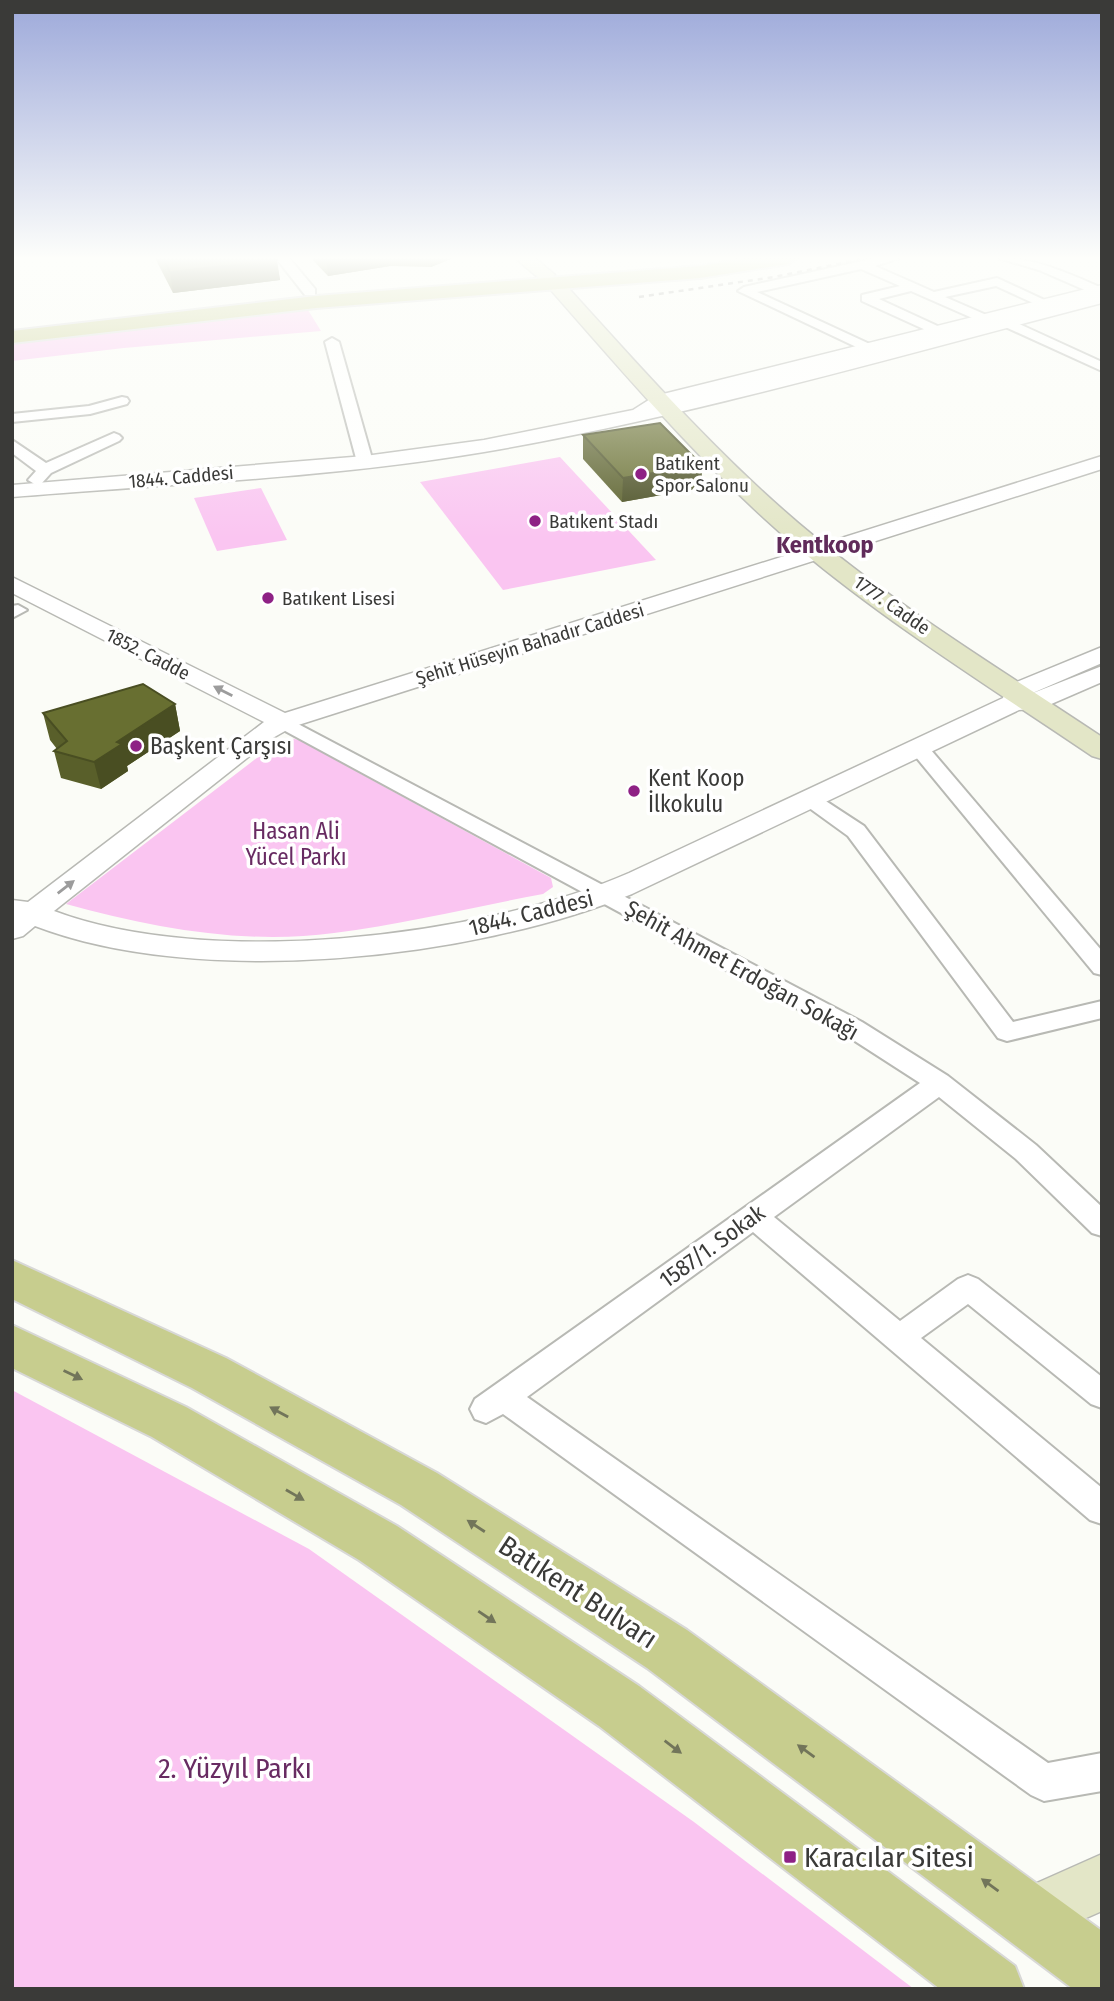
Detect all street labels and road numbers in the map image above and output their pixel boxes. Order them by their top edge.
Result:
street label: 1844. Caddesi [128,461,234,493]
street label: 1777. Cadde [850,570,934,640]
street label: Şehit Hüseyin Bahadır Caddesi [413,598,647,690]
street label: 1852. Cadde [102,623,194,685]
street label: 1844. Caddesi [466,884,596,942]
street label: Şehit Ahmet Erdoğan Sokağı [620,894,864,1046]
street label: 1587/1. Sokak [654,1198,770,1294]
street label: Batıkent Bulvarı [493,1529,663,1655]

